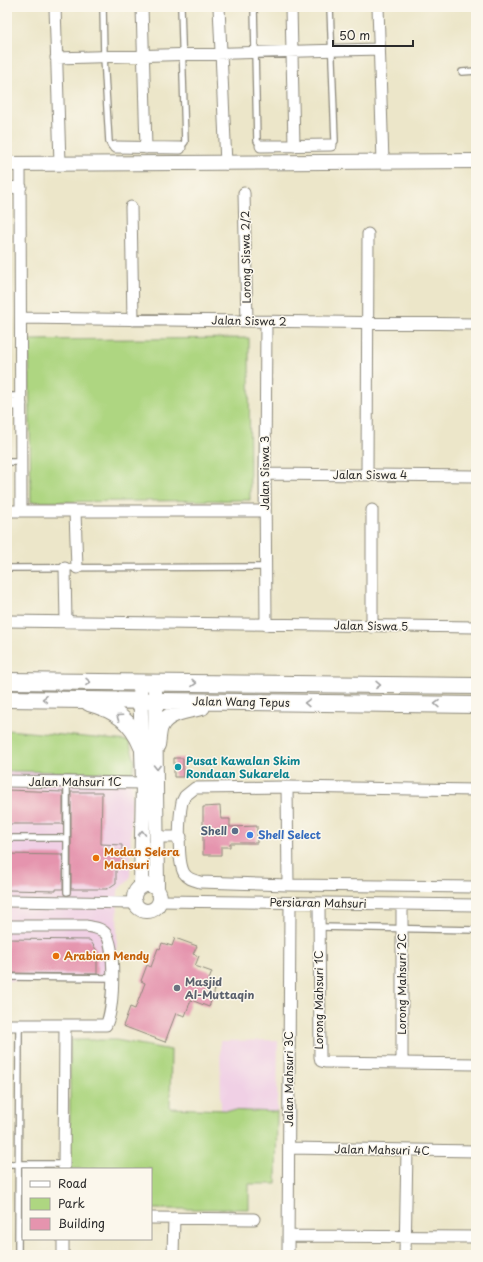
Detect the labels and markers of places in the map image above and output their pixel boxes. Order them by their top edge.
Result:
place label: Pusat Kawalan Skim Rondaan Sukarela [186,752,300,782]
marker: Pusat Kawalan Skim Rondaan Sukarela [173,762,183,772]
place label: Shell [201,822,227,839]
marker: Shell [230,826,240,836]
place label: Shell Select [258,826,321,843]
marker: Shell Select [245,830,255,840]
place label: Medan Selera Mahsuri [104,843,180,873]
marker: Medan Selera Mahsuri [91,853,101,863]
place label: Arabian Mendy [64,947,149,964]
marker: Arabian Mendy [51,951,61,961]
place label: Masjid Al-Muttaqin [185,973,254,1003]
marker: Masjid Al-Muttaqin [172,983,182,993]

